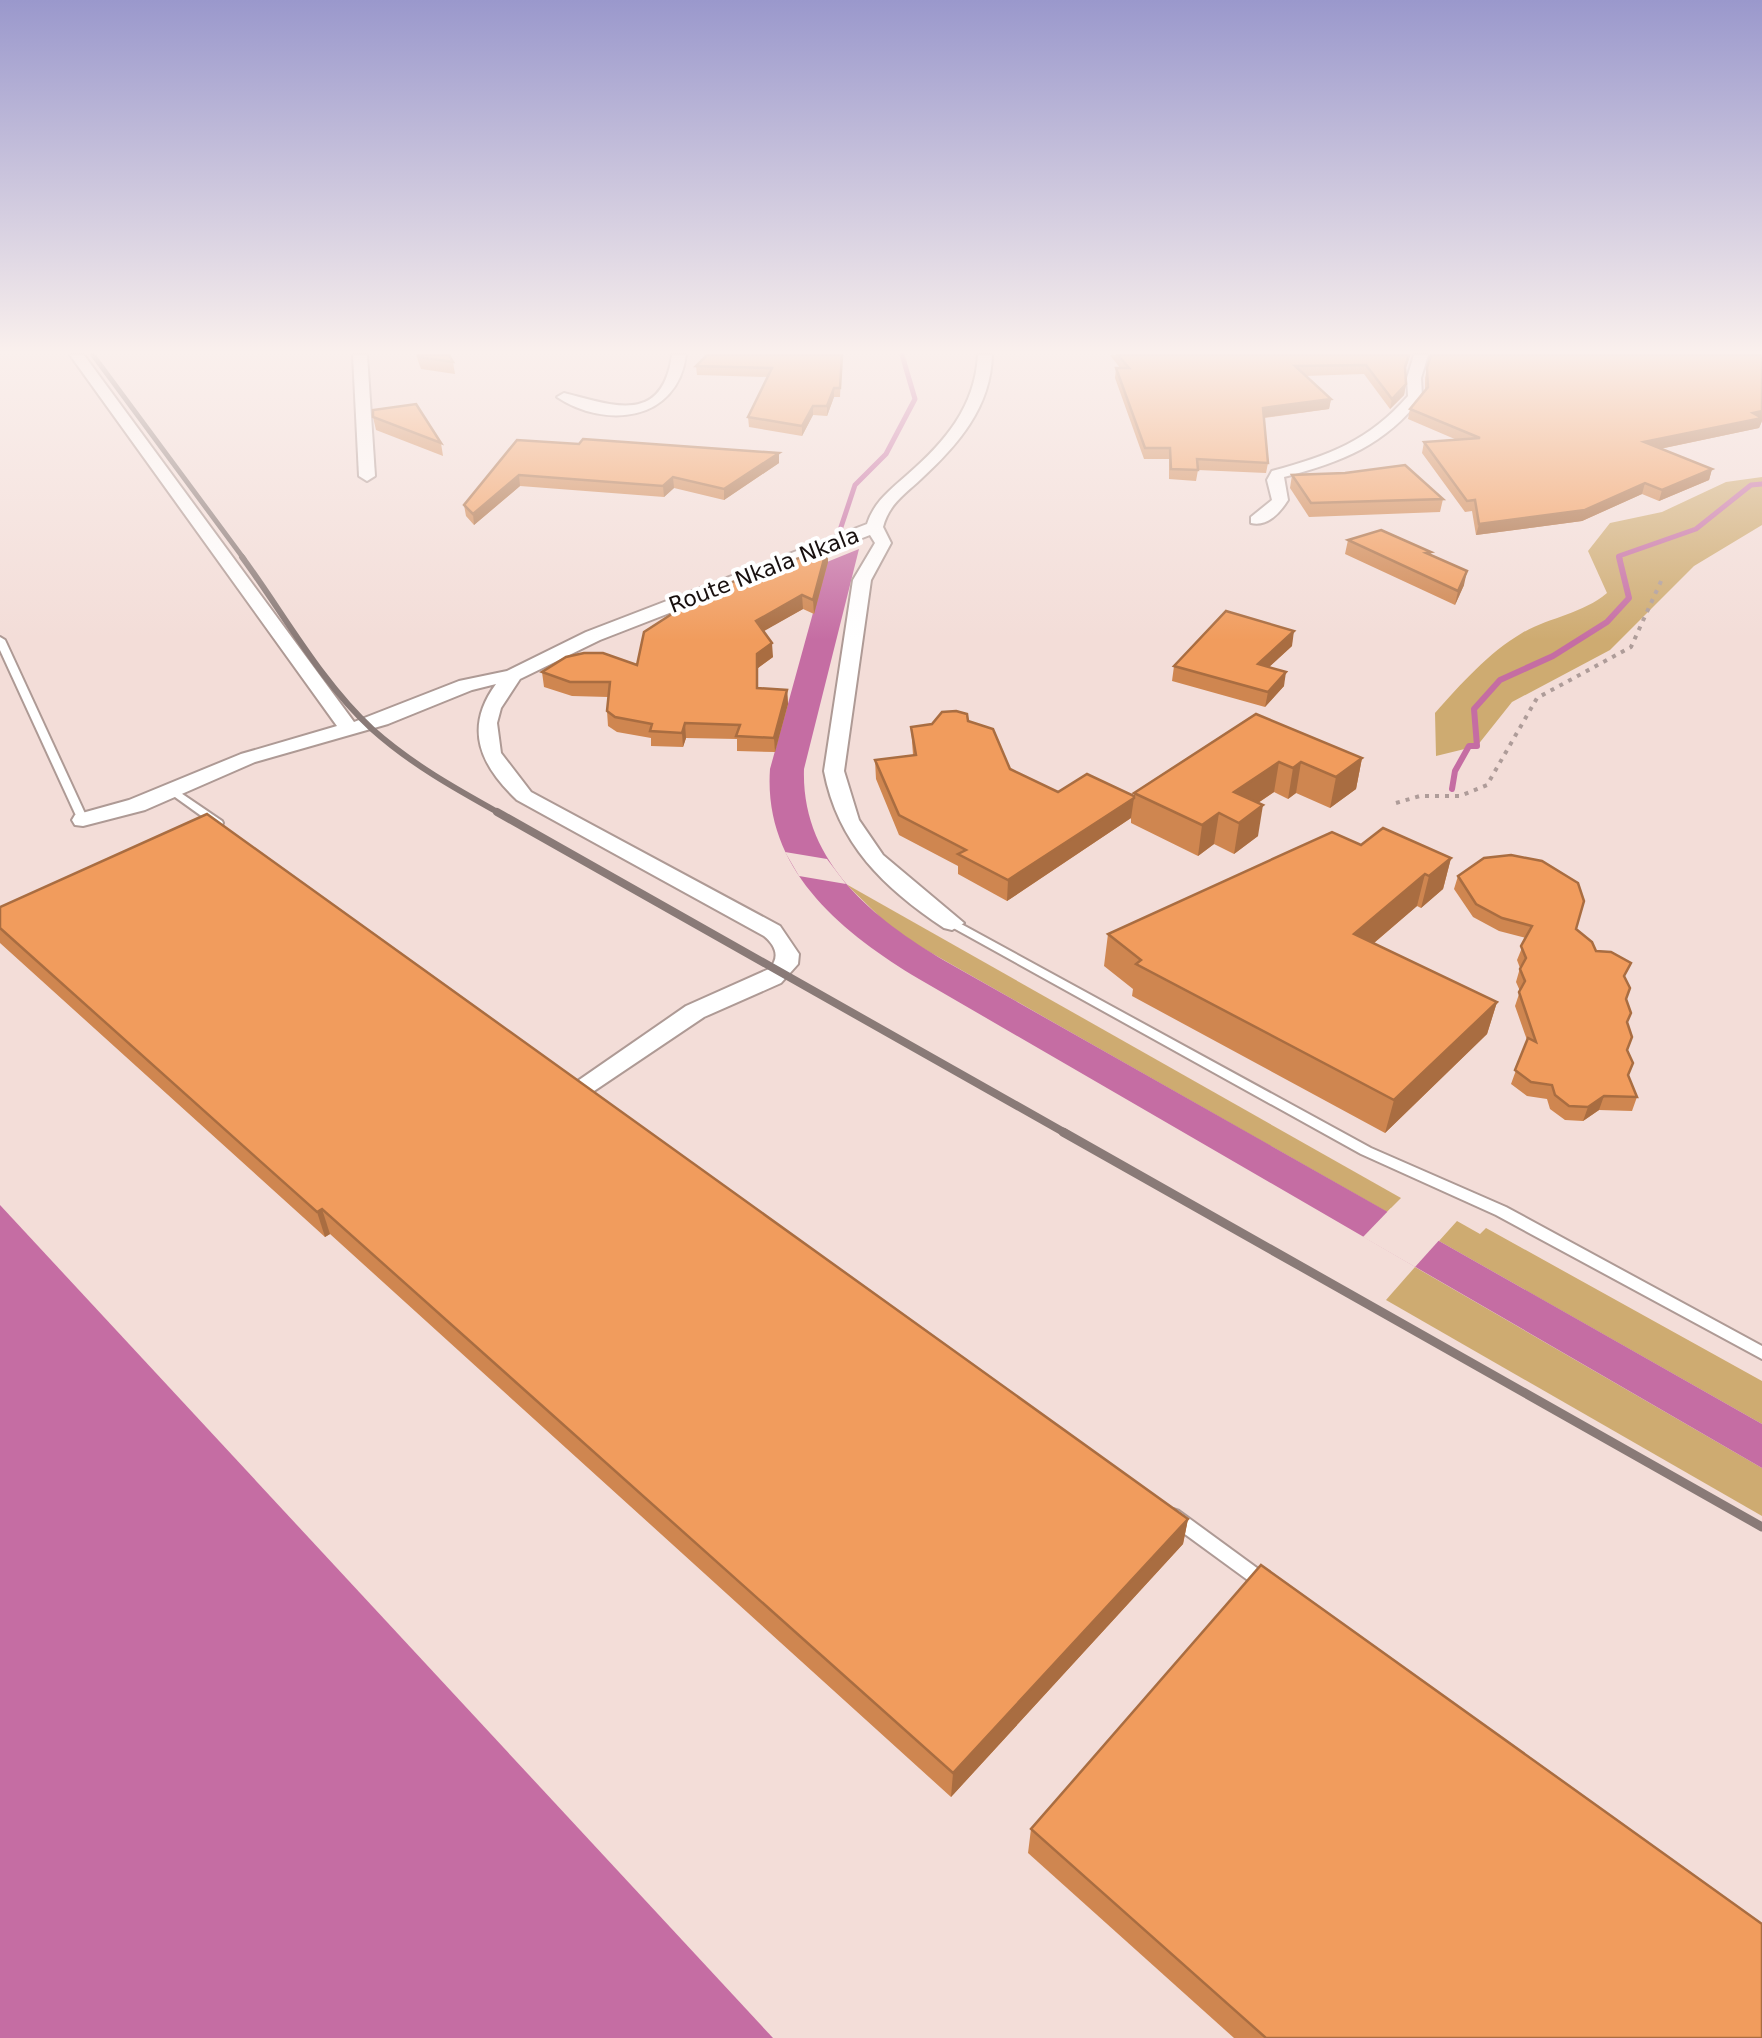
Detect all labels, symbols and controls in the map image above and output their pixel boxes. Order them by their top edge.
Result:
street label: Route Nkala Nkala [665,522,863,618]

